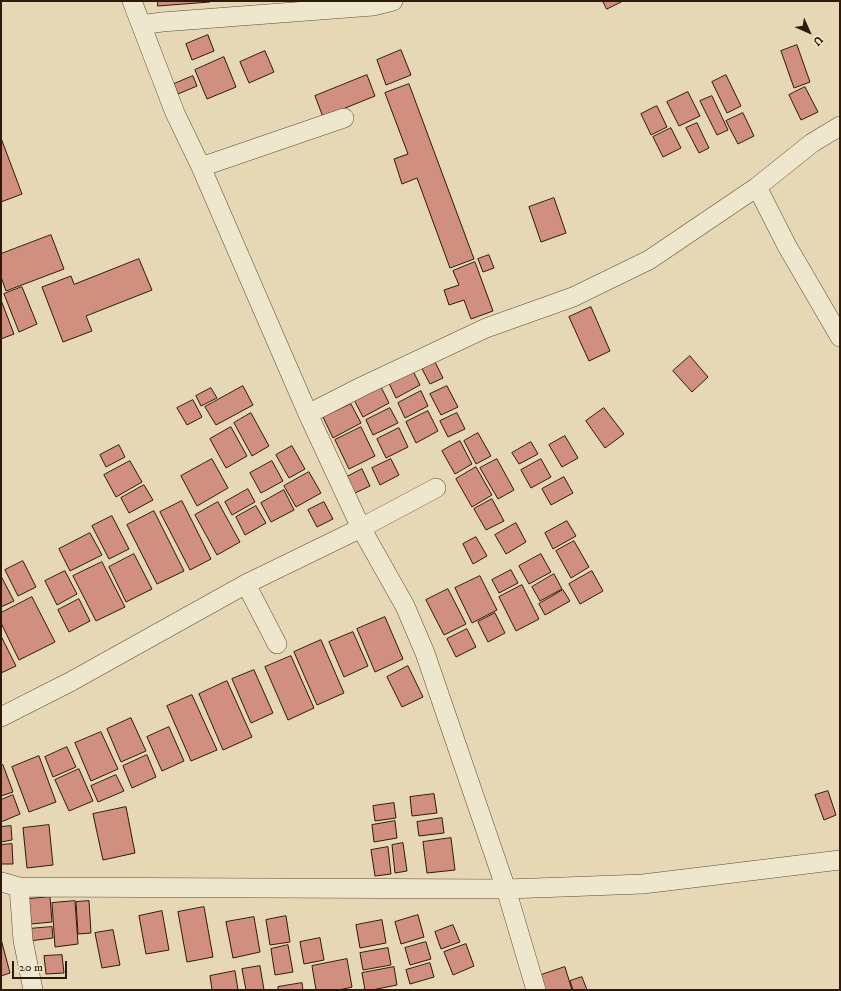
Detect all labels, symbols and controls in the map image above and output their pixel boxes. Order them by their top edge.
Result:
north arrow [789,12,829,52]
text: U [810,33,825,48]
scale bar [14,953,69,979]
text: 20 m [19,960,43,975]

